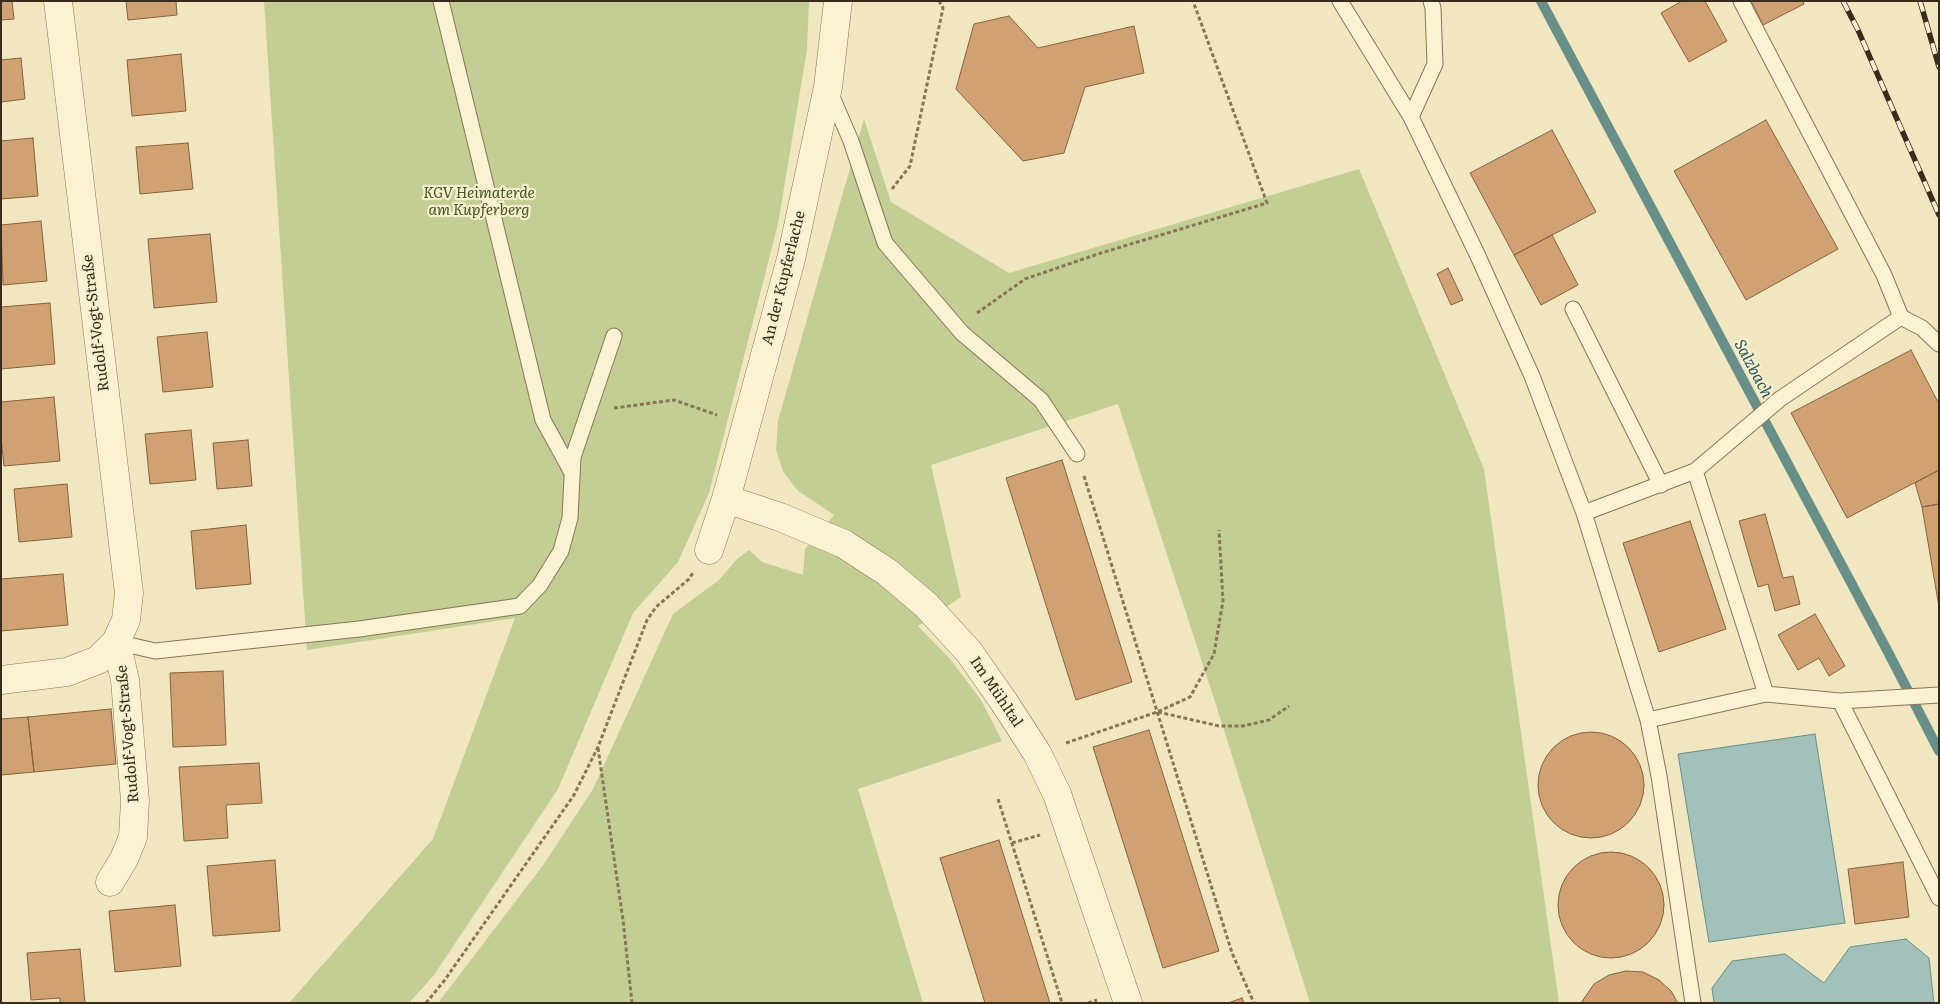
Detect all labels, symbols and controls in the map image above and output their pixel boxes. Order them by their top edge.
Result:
park label: KGV Heimaterde am Kupferberg [423,185,535,220]
street label: An der Kupferlache [759,209,809,347]
street label: Rudolf-Vogt-Straße [79,253,113,393]
water label: Salzbach [1730,336,1776,402]
street label: Im Mühltal [966,653,1026,731]
street label: Rudolf-Vogt-Straße [113,664,143,804]

